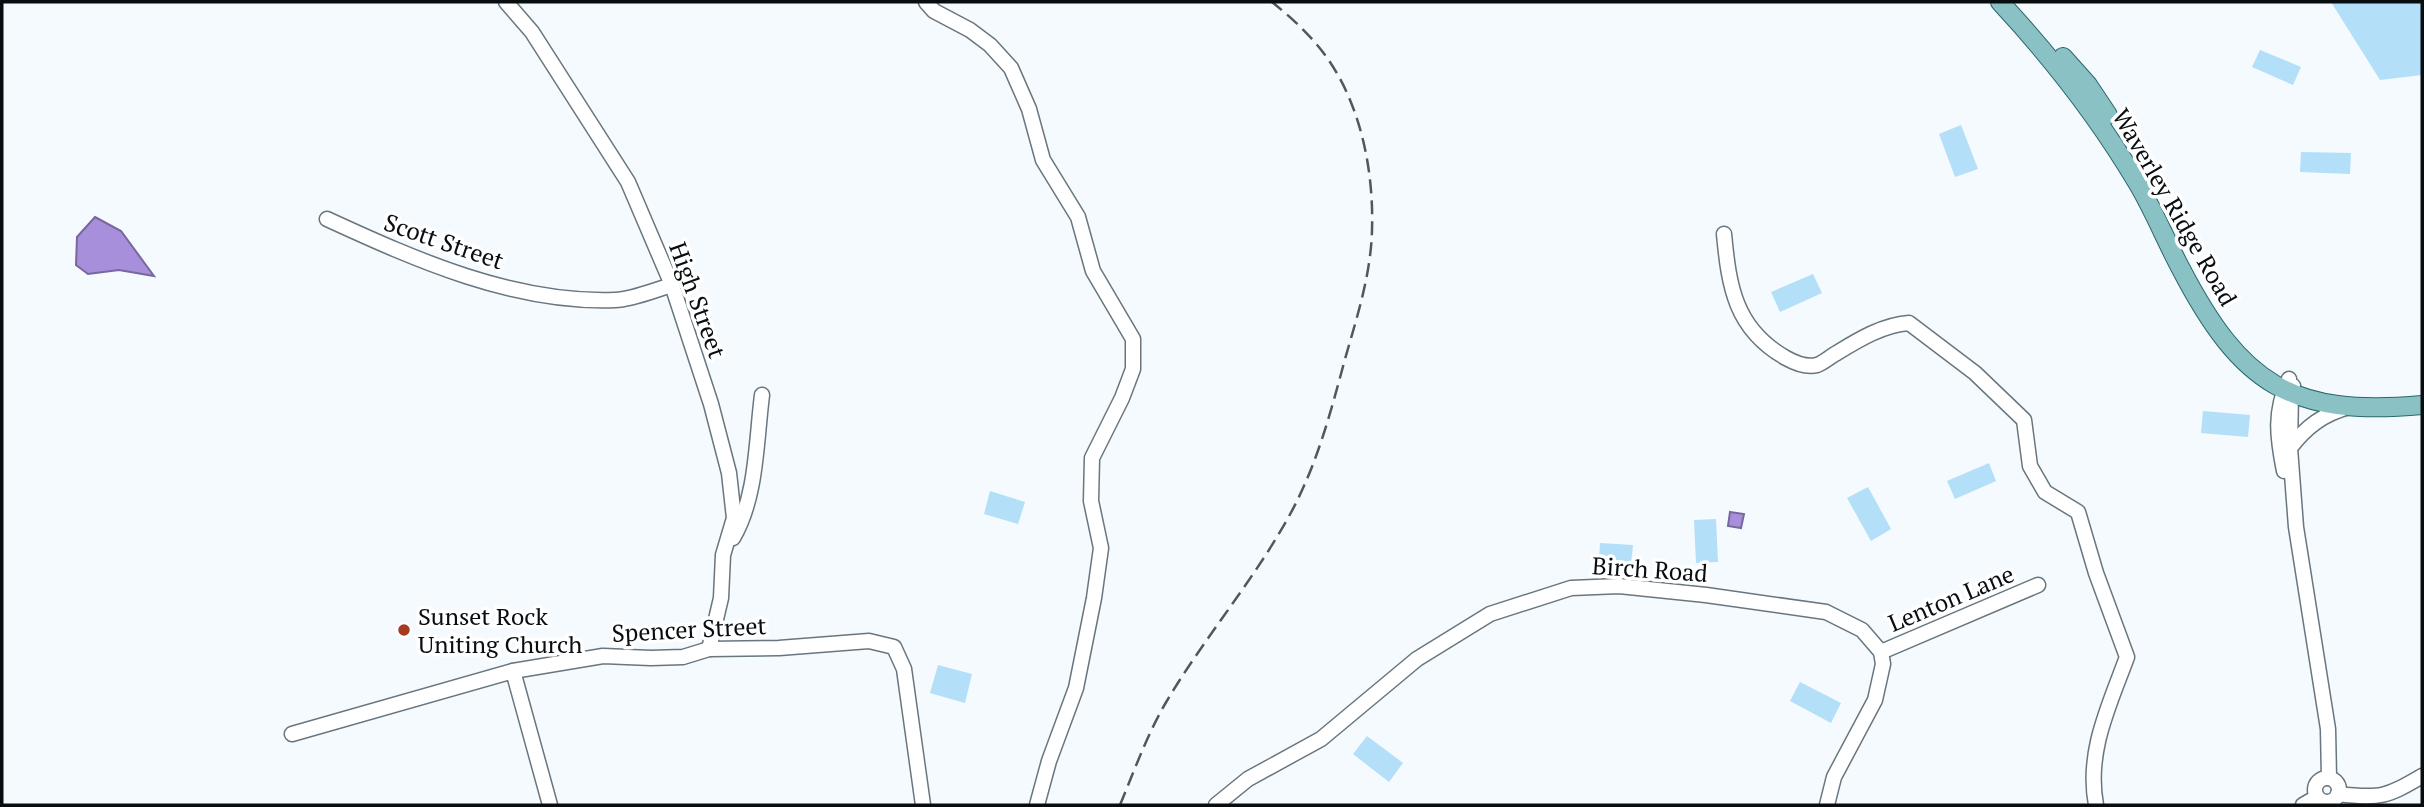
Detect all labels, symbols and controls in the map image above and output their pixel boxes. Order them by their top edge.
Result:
street label: Waverley Ridge Road [2105,103,2245,311]
street label: Scott Street [380,206,508,276]
street label: High Street [662,238,734,363]
street label: Birch Road [1591,549,1709,589]
street label: Lenton Lane [1883,557,2019,639]
place label: Sunset Rock Uniting Church [418,600,582,660]
street label: Spencer Street [611,609,767,649]
marker: Sunset Rock Uniting Church [396,622,412,638]

